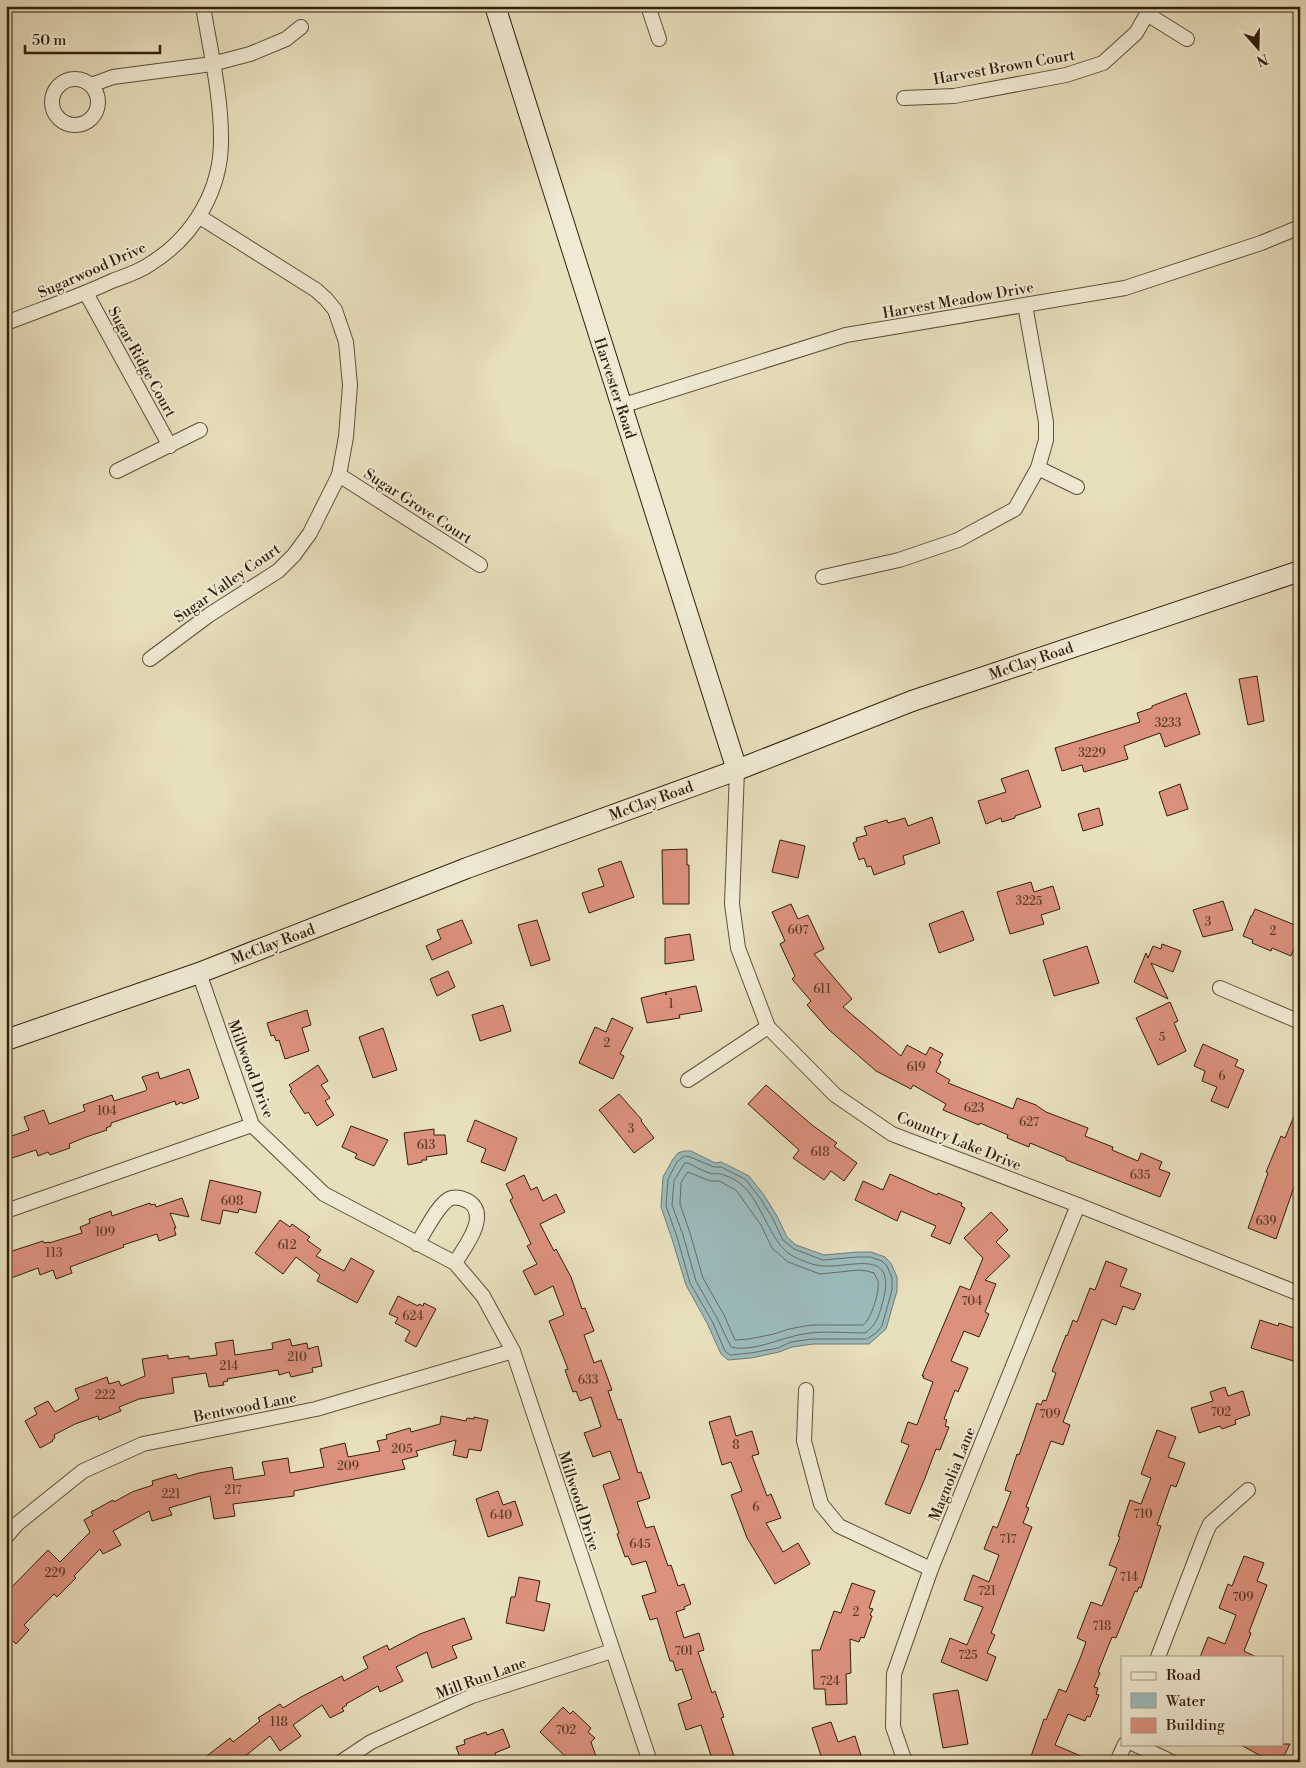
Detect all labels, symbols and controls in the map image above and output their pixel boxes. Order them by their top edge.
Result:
scale bar [25,22,160,54]
north arrow [1234,22,1284,72]
text: 50 m [32,31,66,50]
street label: Harvest Brown Court [932,46,1077,89]
text: N [1254,49,1270,70]
street label: Sugarwood Drive [35,238,149,303]
street label: Harvest Meadow Drive [881,278,1035,323]
street label: Sugar Ridge Court [103,304,180,422]
street label: Harvester Road [589,335,640,442]
street label: Sugar Grove Court [360,464,476,549]
street label: Sugar Valley Court [170,539,285,627]
street label: McClay Road [986,638,1076,685]
house number: 3233 [1155,716,1182,731]
house number: 3229 [1078,746,1106,761]
street label: McClay Road [606,777,696,825]
house number: 3225 [1016,894,1043,909]
house number: 3 [1205,915,1212,930]
street label: McClay Road [229,920,318,969]
house number: 607 [787,923,809,938]
house number: 2 [1270,924,1277,939]
house number: 611 [813,982,832,997]
house number: 1 [668,997,674,1012]
street label: Millwood Drive [223,1017,278,1121]
house number: 5 [1159,1030,1166,1045]
house number: 2 [604,1036,611,1051]
house number: 619 [907,1060,925,1075]
house number: 6 [1218,1069,1226,1084]
house number: 623 [964,1101,985,1116]
house number: 104 [97,1104,117,1119]
street label: Country Lake Drive [894,1108,1024,1175]
house number: 627 [1019,1115,1039,1130]
house number: 3 [628,1122,635,1137]
house number: 613 [417,1138,436,1153]
house number: 618 [810,1145,830,1160]
house number: 635 [1130,1168,1151,1183]
house number: 608 [221,1194,243,1209]
house number: 639 [1255,1214,1277,1229]
house number: 109 [95,1225,115,1240]
house number: 612 [277,1238,297,1253]
house number: 113 [45,1246,63,1261]
house number: 704 [962,1294,982,1309]
house number: 624 [402,1309,424,1324]
house number: 210 [287,1350,307,1365]
house number: 214 [220,1359,238,1374]
house number: 633 [578,1373,599,1388]
house number: 222 [95,1388,115,1403]
street label: Bentwood Lane [191,1388,298,1427]
house number: 702 [1211,1405,1231,1420]
house number: 709 [1040,1407,1061,1422]
street label: Magnolia Lane [925,1424,980,1524]
house number: 8 [732,1438,740,1453]
house number: 205 [391,1442,413,1457]
street label: Millwood Drive [553,1449,604,1554]
house number: 209 [337,1459,359,1474]
house number: 217 [224,1483,242,1498]
house number: 221 [162,1487,181,1502]
house number: 6 [752,1500,760,1515]
house number: 710 [1133,1507,1153,1522]
house number: 640 [490,1508,512,1523]
house number: 717 [999,1532,1017,1547]
house number: 645 [629,1537,651,1552]
house number: 229 [45,1566,65,1581]
house number: 714 [1120,1570,1138,1585]
house number: 721 [978,1584,997,1599]
house number: 709 [1233,1590,1254,1605]
house number: 2 [853,1605,860,1620]
house number: 718 [1093,1619,1111,1634]
house number: 701 [675,1644,694,1659]
house number: 725 [958,1648,978,1663]
street label: Mill Run Lane [433,1653,529,1704]
legend [1121,1656,1284,1746]
text: Road [1166,1666,1201,1685]
house number: 724 [820,1674,840,1689]
text: Water [1165,1692,1206,1711]
house number: 118 [270,1715,288,1730]
text: Building [1165,1716,1225,1735]
house number: 702 [556,1723,576,1738]

